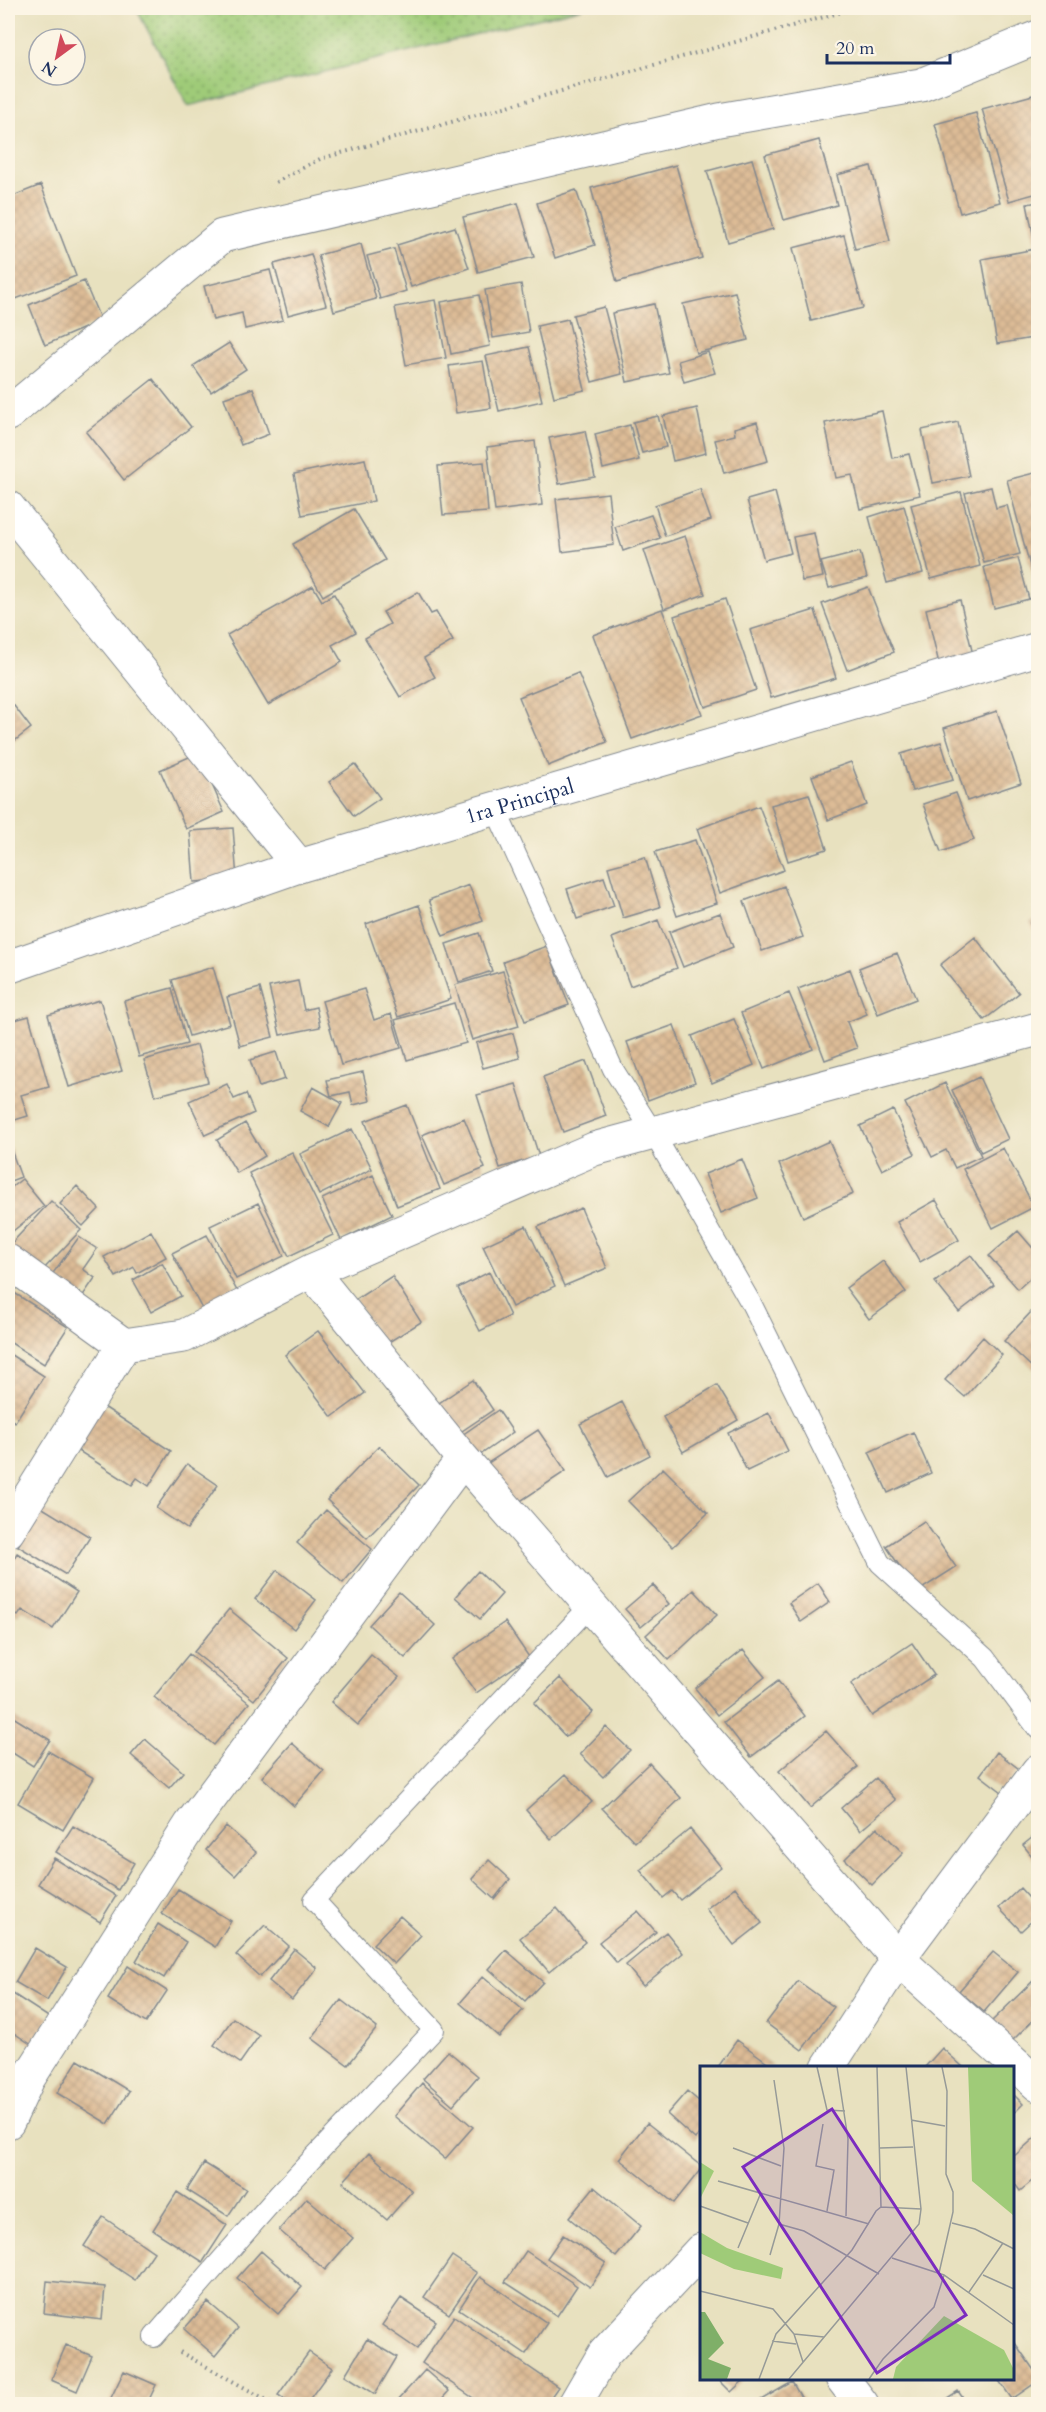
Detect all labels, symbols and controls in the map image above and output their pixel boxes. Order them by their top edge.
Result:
north arrow [27,27,87,87]
scale bar [827,27,950,65]
text: 20 m [836,36,875,61]
text: N [37,56,61,82]
street label: 1ra Principal [462,772,578,831]
inset map [700,2066,1013,2379]

